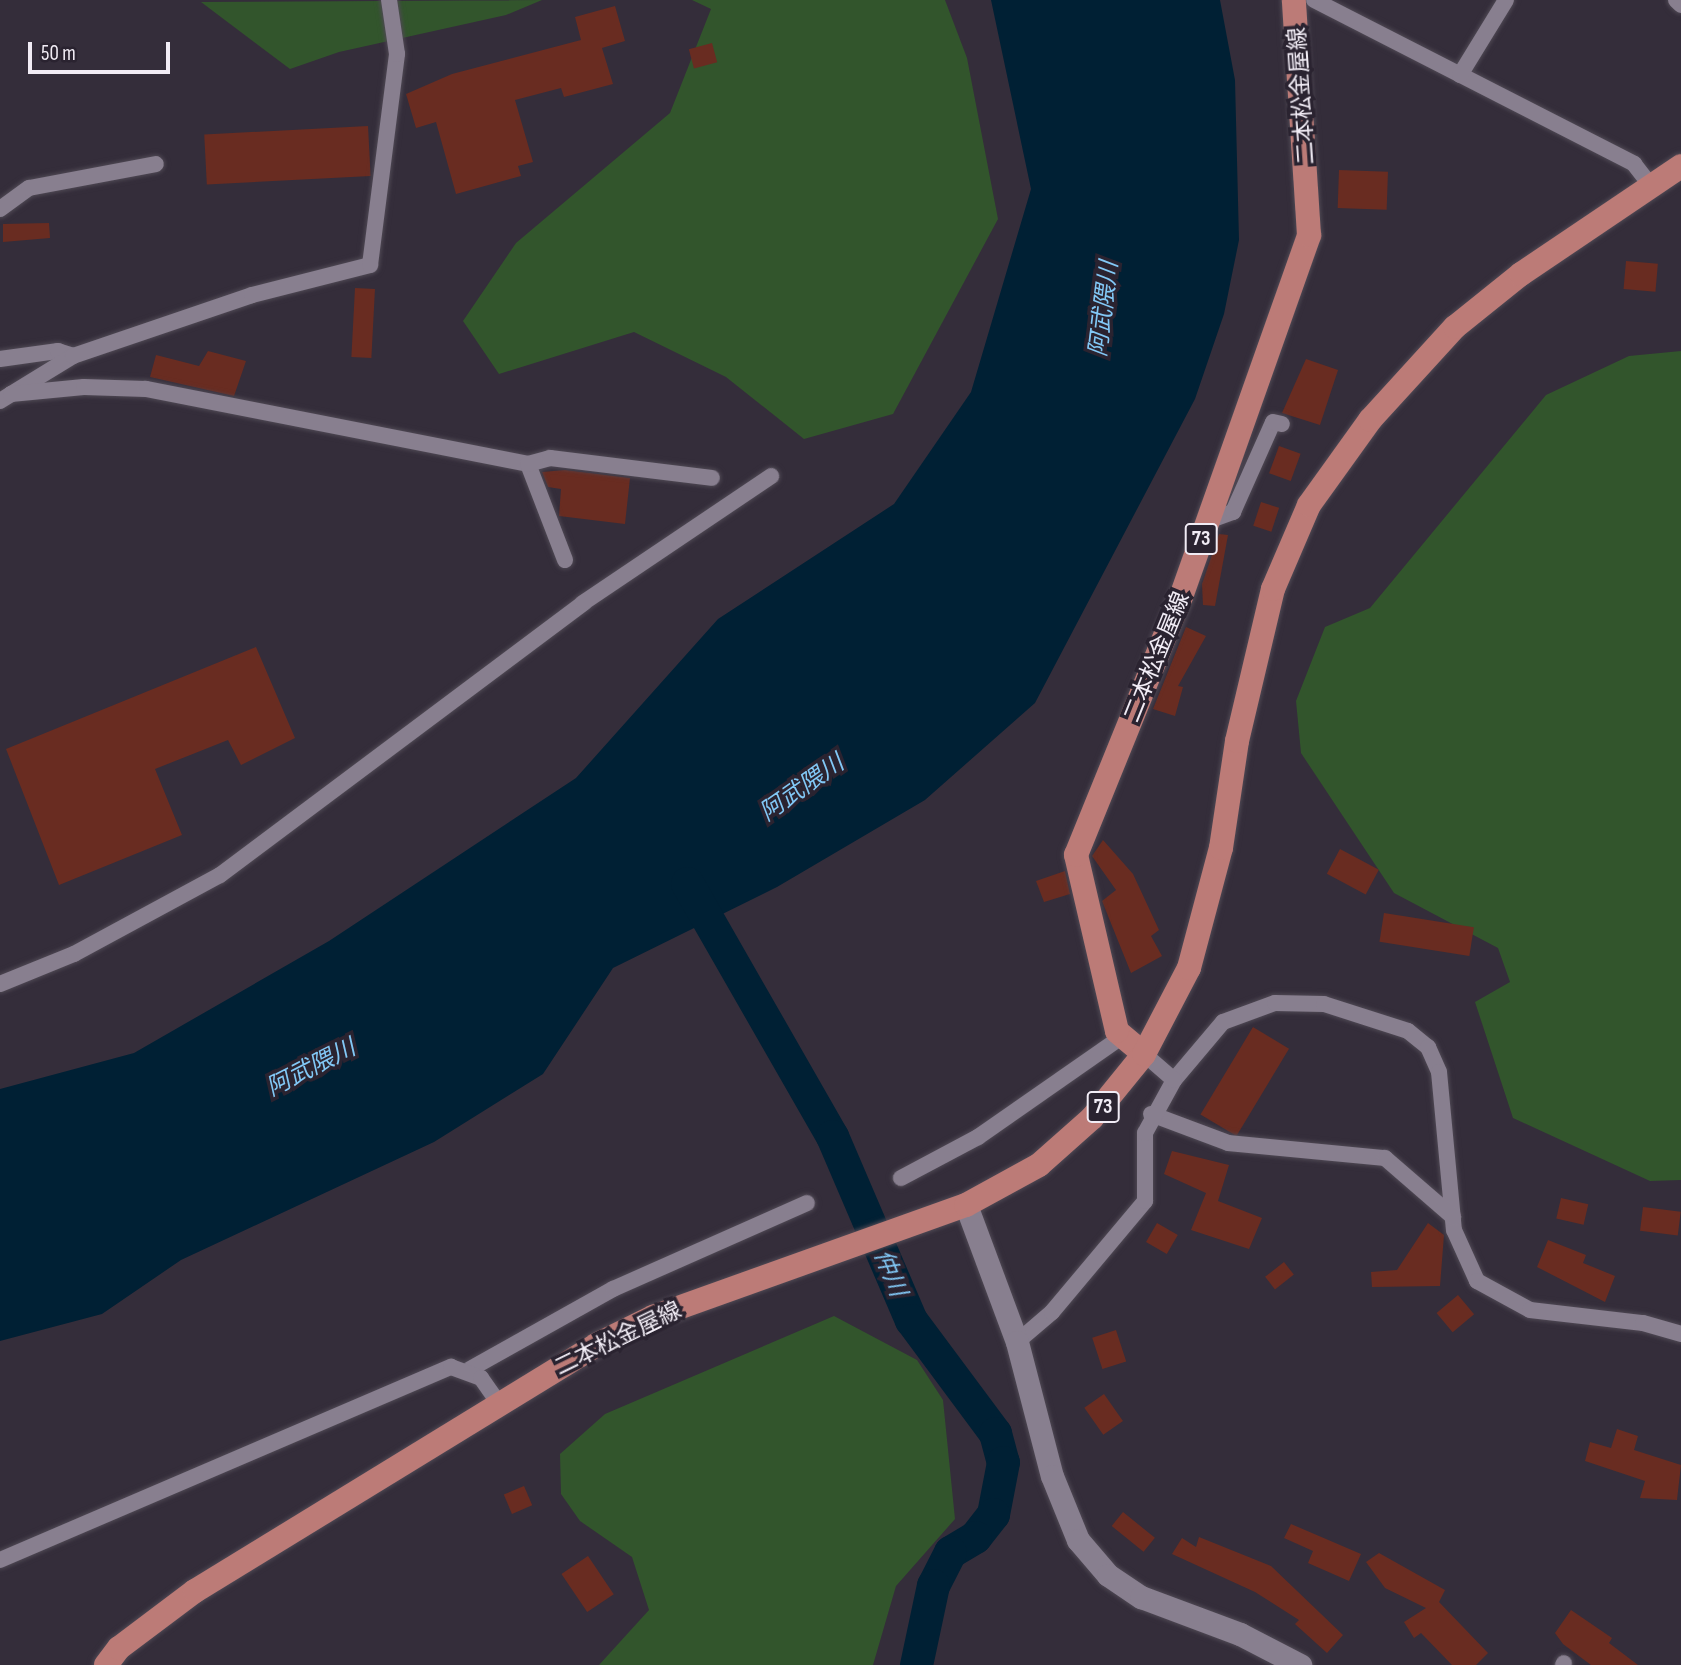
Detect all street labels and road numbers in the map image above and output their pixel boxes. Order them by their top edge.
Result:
street label: 二本松金屋線 [1283,26,1321,166]
road number: 73 [1184,522,1218,556]
street label: 二本松金屋線 [1118,588,1196,726]
road number: 73 [1086,1090,1120,1124]
street label: 二本松金屋線 [550,1296,686,1382]

